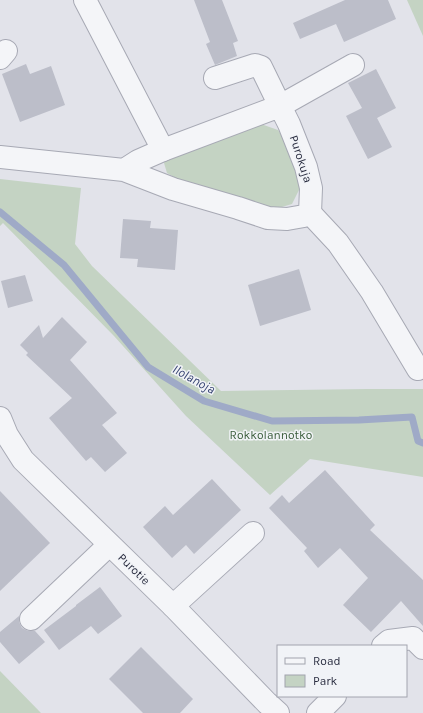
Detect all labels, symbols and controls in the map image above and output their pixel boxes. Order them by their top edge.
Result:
street label: Purokuja [287,133,315,185]
water label: Ilolanoja [170,361,218,397]
park label: Rokkolannotko [230,428,312,442]
street label: Purotie [115,550,153,588]
legend [277,645,407,697]
text: Road [313,654,341,668]
text: Park [313,674,338,688]

